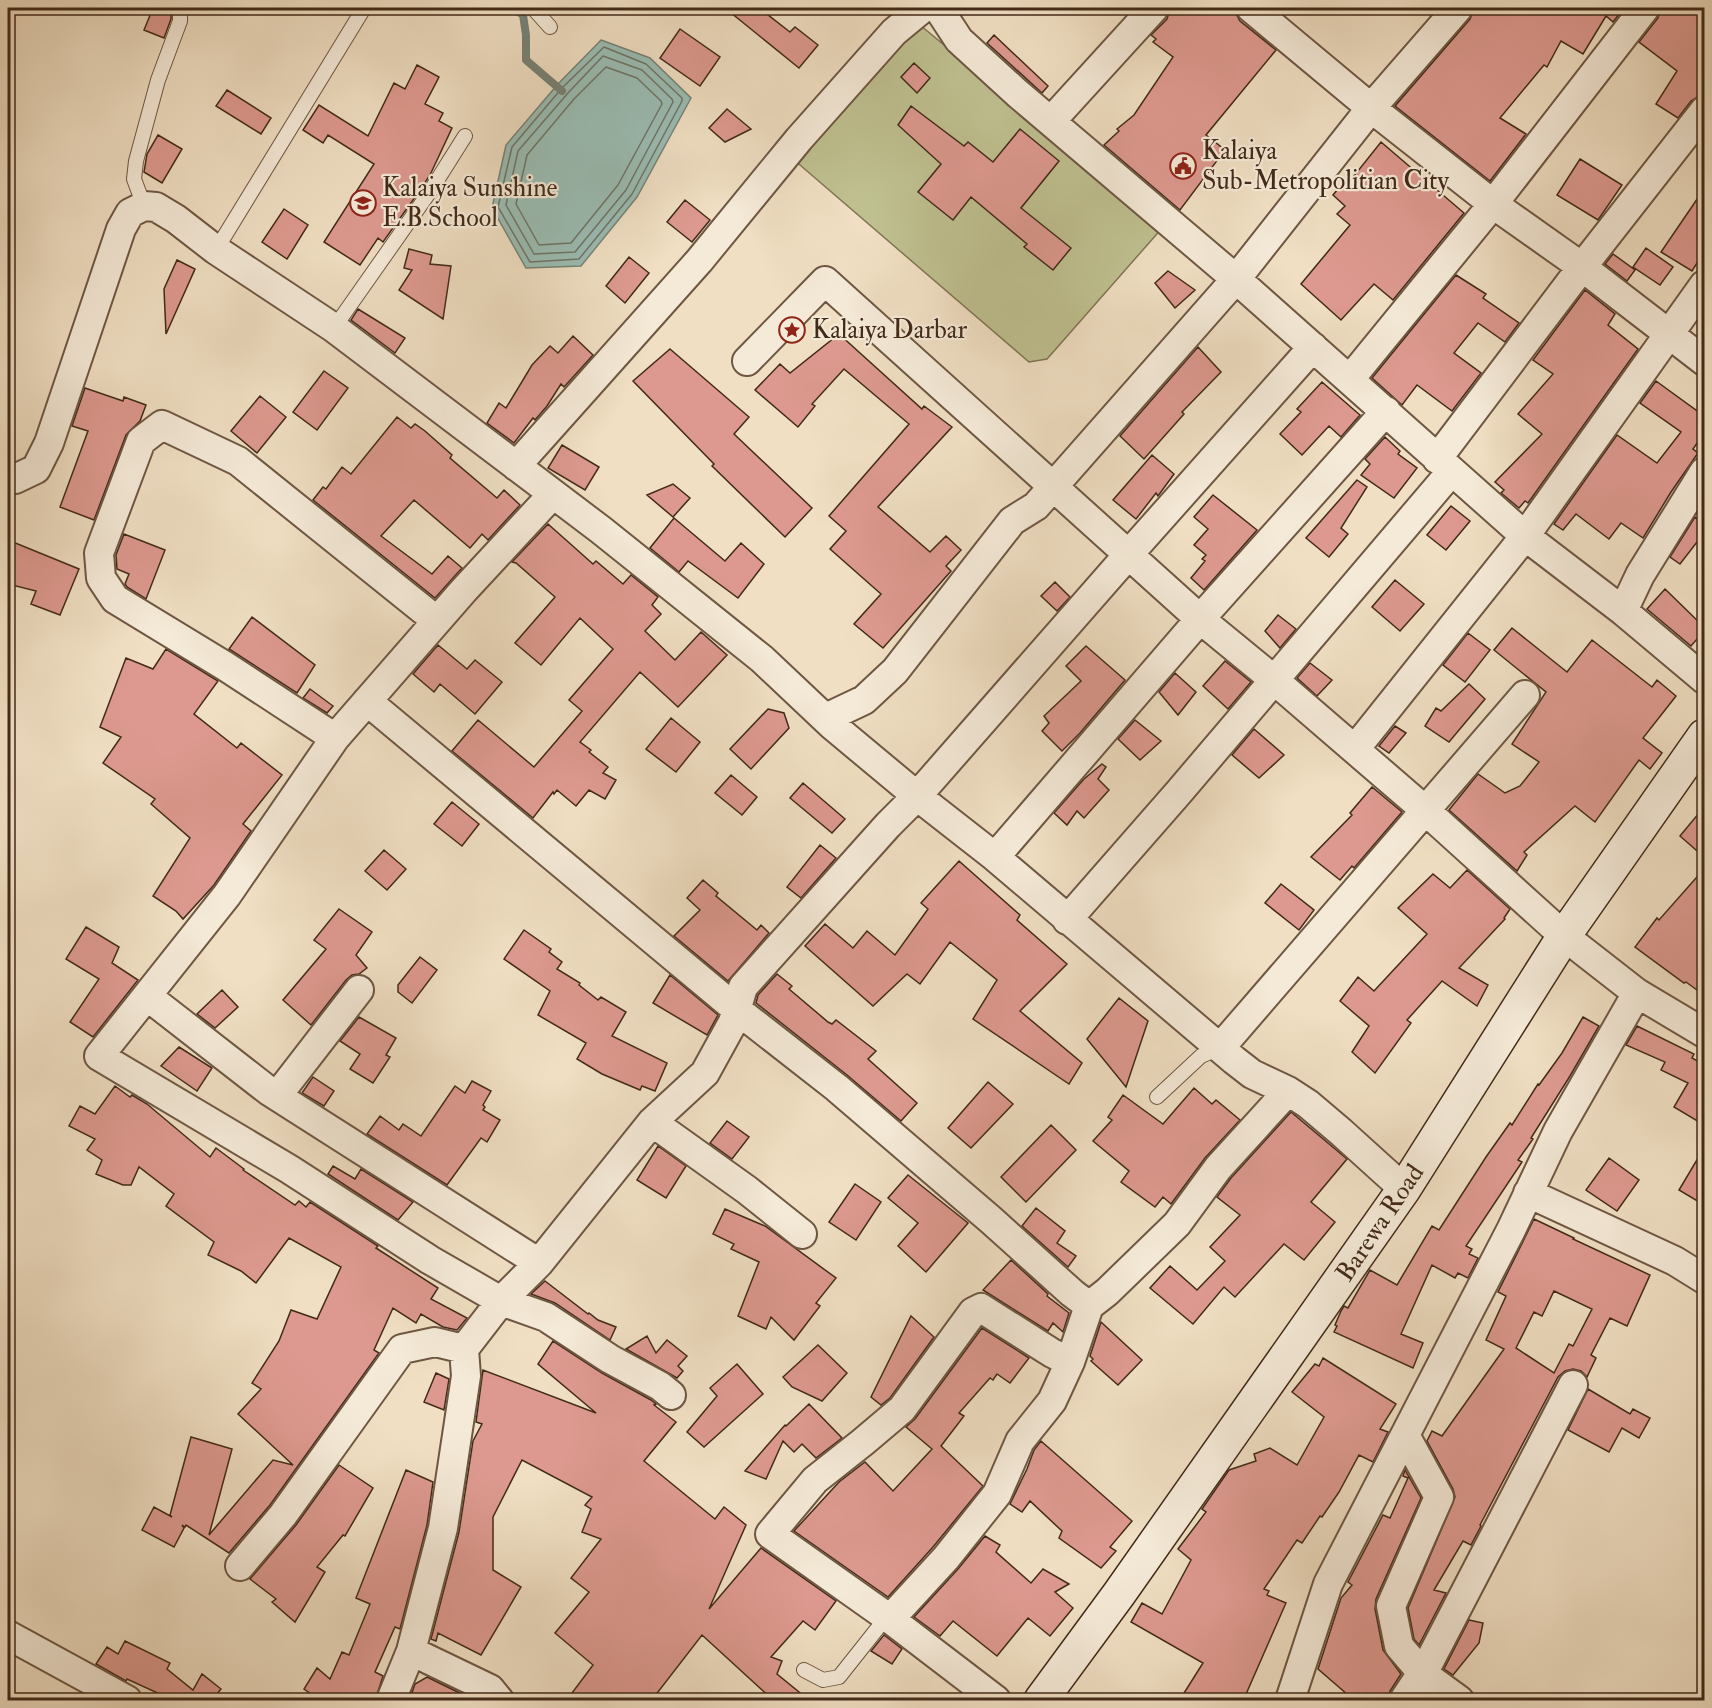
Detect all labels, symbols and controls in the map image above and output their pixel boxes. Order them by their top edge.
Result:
place label: Kalaiya Sub-Metropolitian City [1202,135,1449,198]
public building icon: Kalaiya Sub-Metropolitian City [1168,151,1198,181]
place label: Kalaiya Sunshine E.B.School [382,172,558,234]
school or university icon: Kalaiya Sunshine E.B.School [348,188,378,218]
place label: Kalaiya Darbar [812,314,968,346]
place icon: Kalaiya Darbar [777,315,807,345]
street label: Barewa Road [1329,1158,1431,1288]

